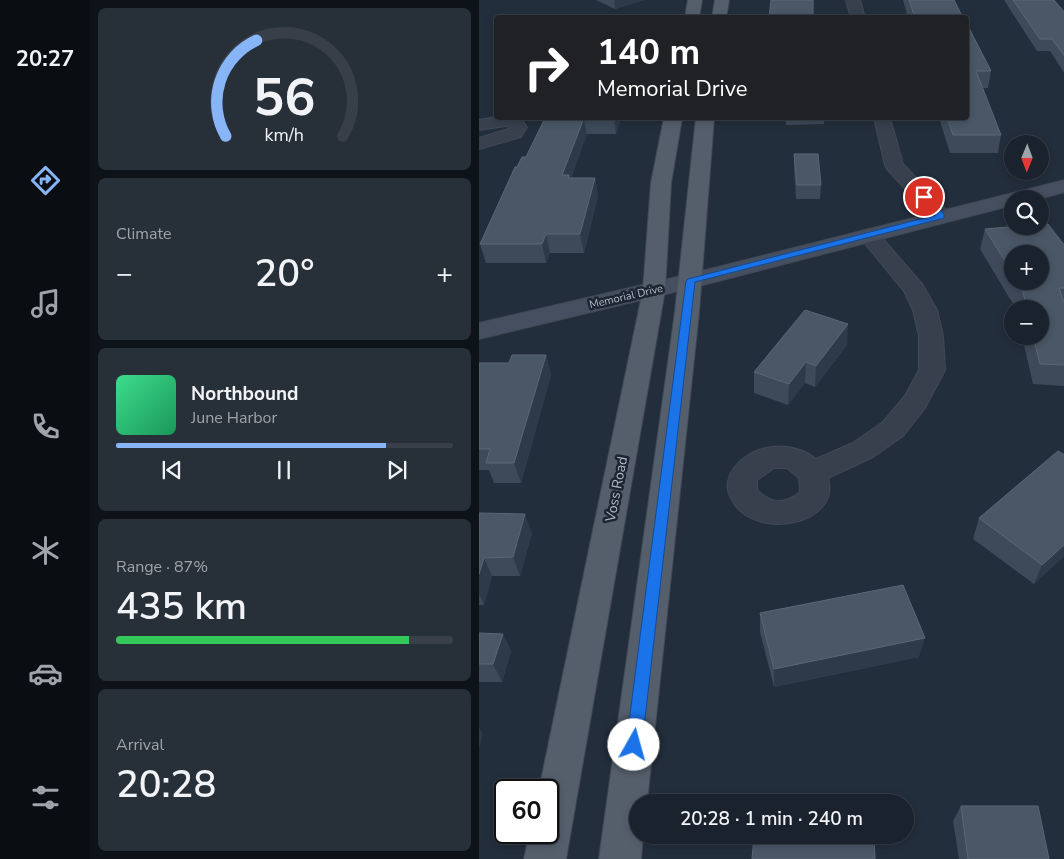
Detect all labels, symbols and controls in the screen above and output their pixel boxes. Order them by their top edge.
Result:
text: 140 m [597,29,700,76]
icon: right [514,35,579,100]
text: 20:27 [16,44,74,74]
text: 56 [253,62,316,133]
text: Memorial Drive [597,74,748,104]
text: km/h [265,123,304,147]
north arrow [1004,135,1049,180]
map controls [1004,135,1049,345]
icon: directions [28,163,63,198]
pin [903,176,945,218]
icon: arrive [910,183,938,211]
button: search [1004,190,1049,235]
text: Climate [116,223,171,245]
button: + [1004,245,1049,290]
text: 20° [255,248,314,299]
text: − [116,255,133,293]
text: + [436,255,453,293]
street label: Memorial Drive [588,281,665,312]
icon: music [28,286,63,321]
button: − [1004,300,1049,345]
text: Northbound [191,381,298,407]
text: June Harbor [191,407,277,429]
icon: phone [28,409,63,444]
street label: Voss Road [601,455,632,524]
icon: previous [158,456,186,484]
icon: pause [270,456,298,484]
icon: next [383,456,411,484]
icon: climate [28,533,63,568]
text: Range · 87% [116,556,208,578]
text: 435 km [116,581,247,632]
icon: car [28,656,63,691]
position arrow [607,718,659,770]
text: Arrival [116,734,164,756]
text: 20:28 [116,759,216,810]
speed limit sign: 60 [494,779,559,844]
icon: filters [28,780,63,815]
text: 20:28 · 1 min · 240 m [680,806,863,832]

